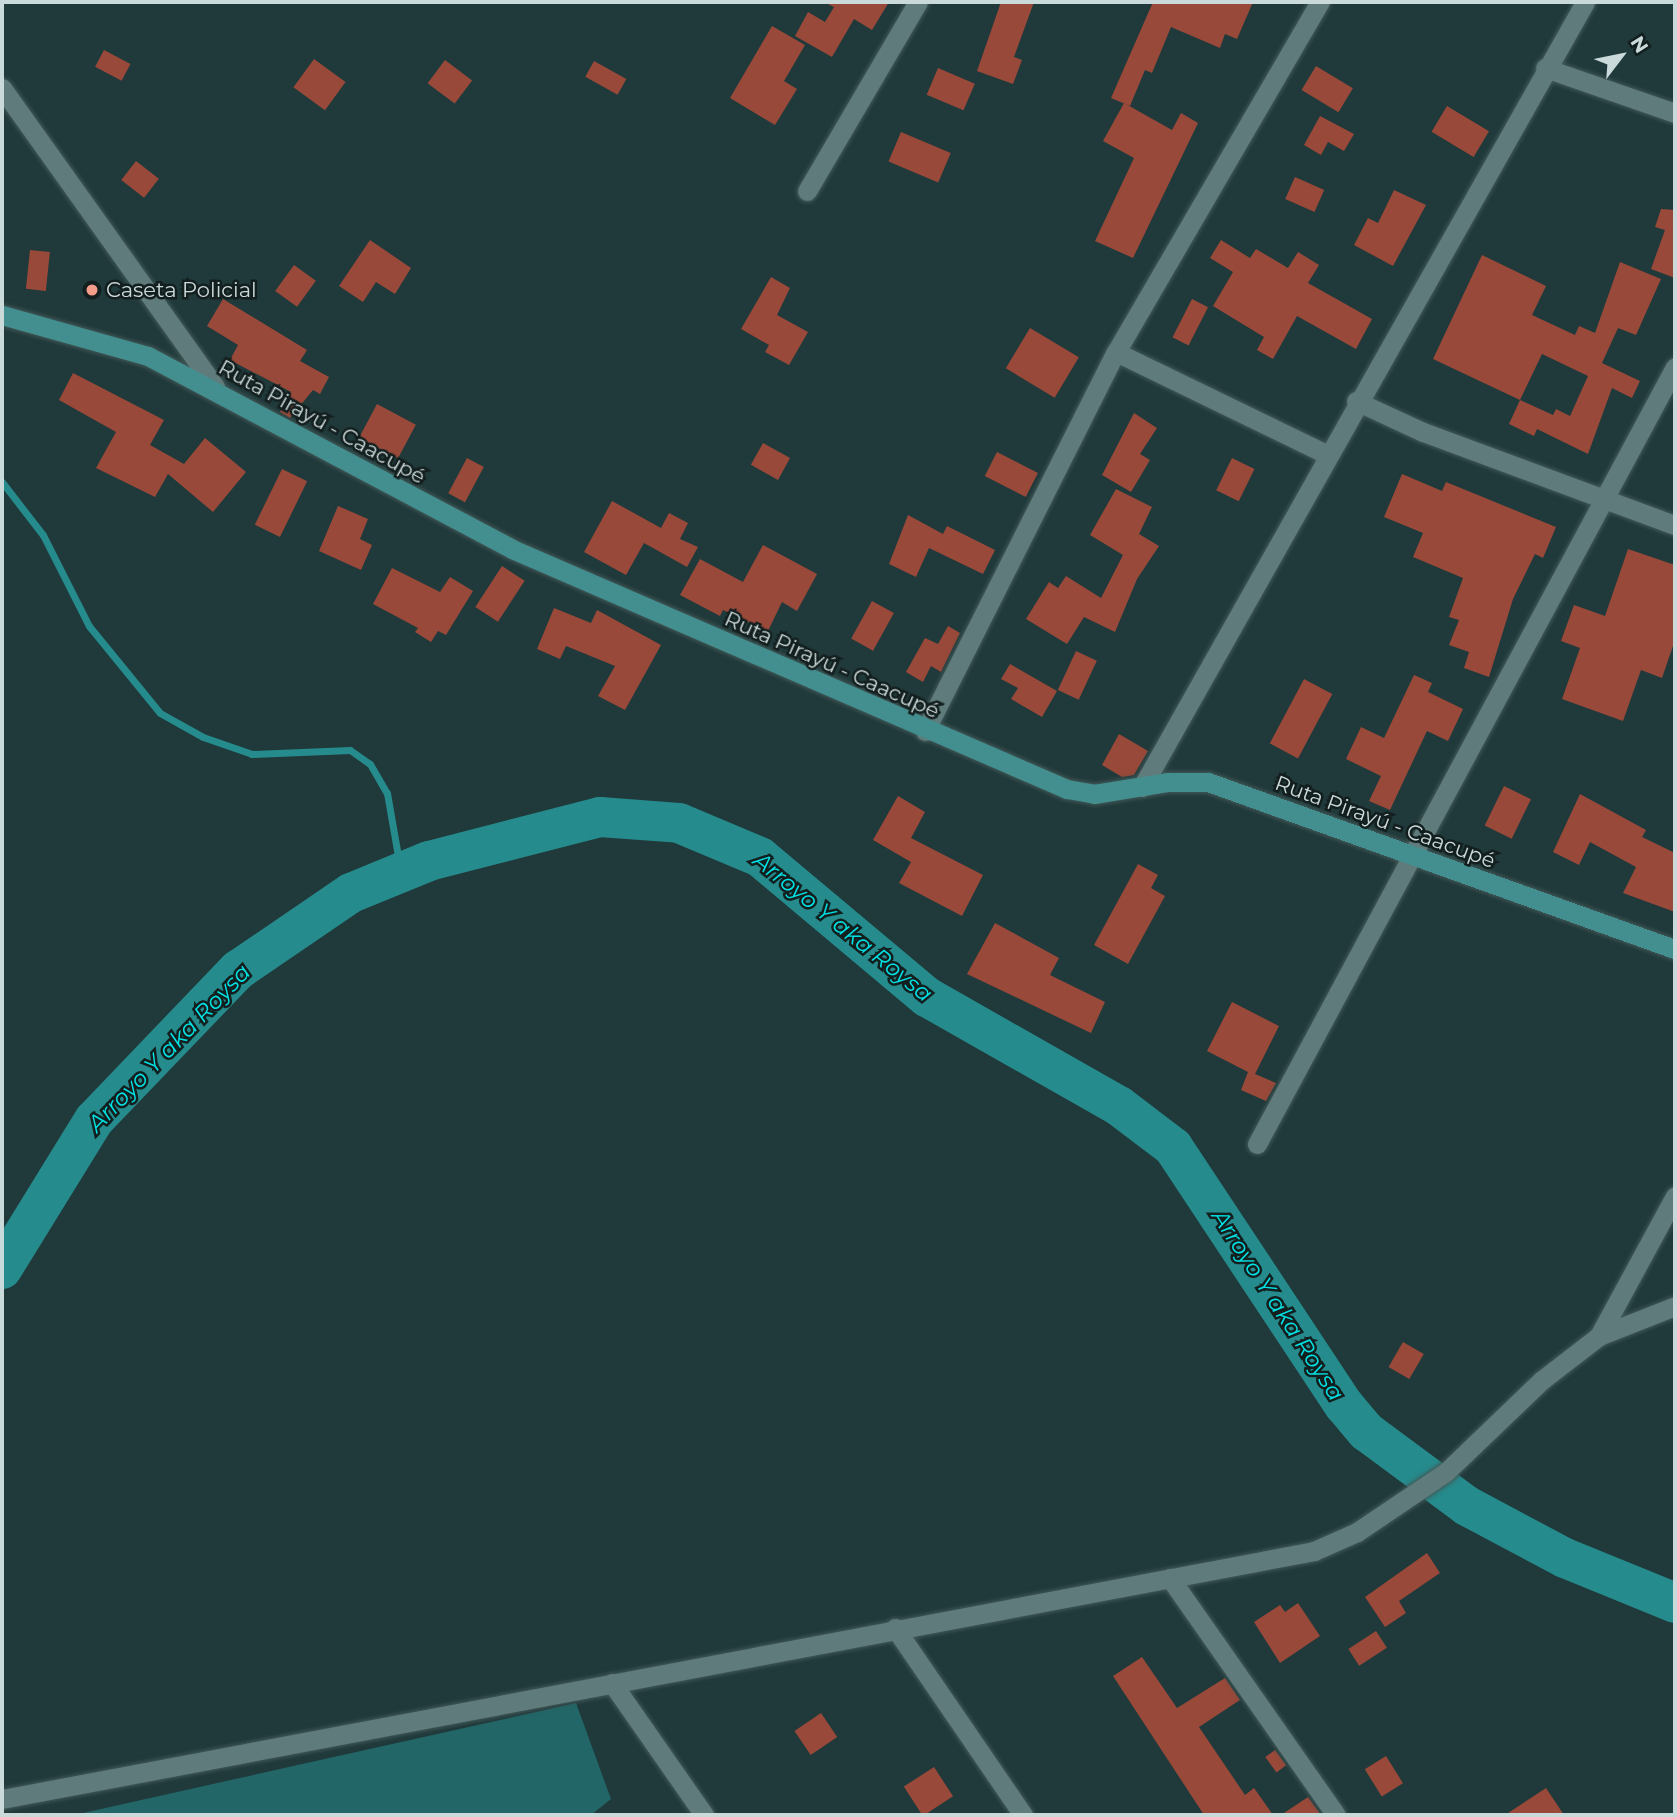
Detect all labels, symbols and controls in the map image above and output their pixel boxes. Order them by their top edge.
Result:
north arrow [1586,21,1656,91]
text: N [1625,32,1653,57]
place label: Caseta Policial [106,277,257,303]
marker: Caseta Policial [84,282,100,298]
street label: Ruta Pirayú - Caacupé [214,355,430,489]
street label: Ruta Pirayú - Caacupé [721,606,943,724]
street label: Ruta Pirayú - Caacupé [1271,770,1499,874]
water label: Arroyo Y aka Roysa [748,846,938,1008]
water label: Arroyo Y aka Roysa [82,958,256,1138]
water label: Arroyo Y aka Roysa [1206,1204,1350,1406]

